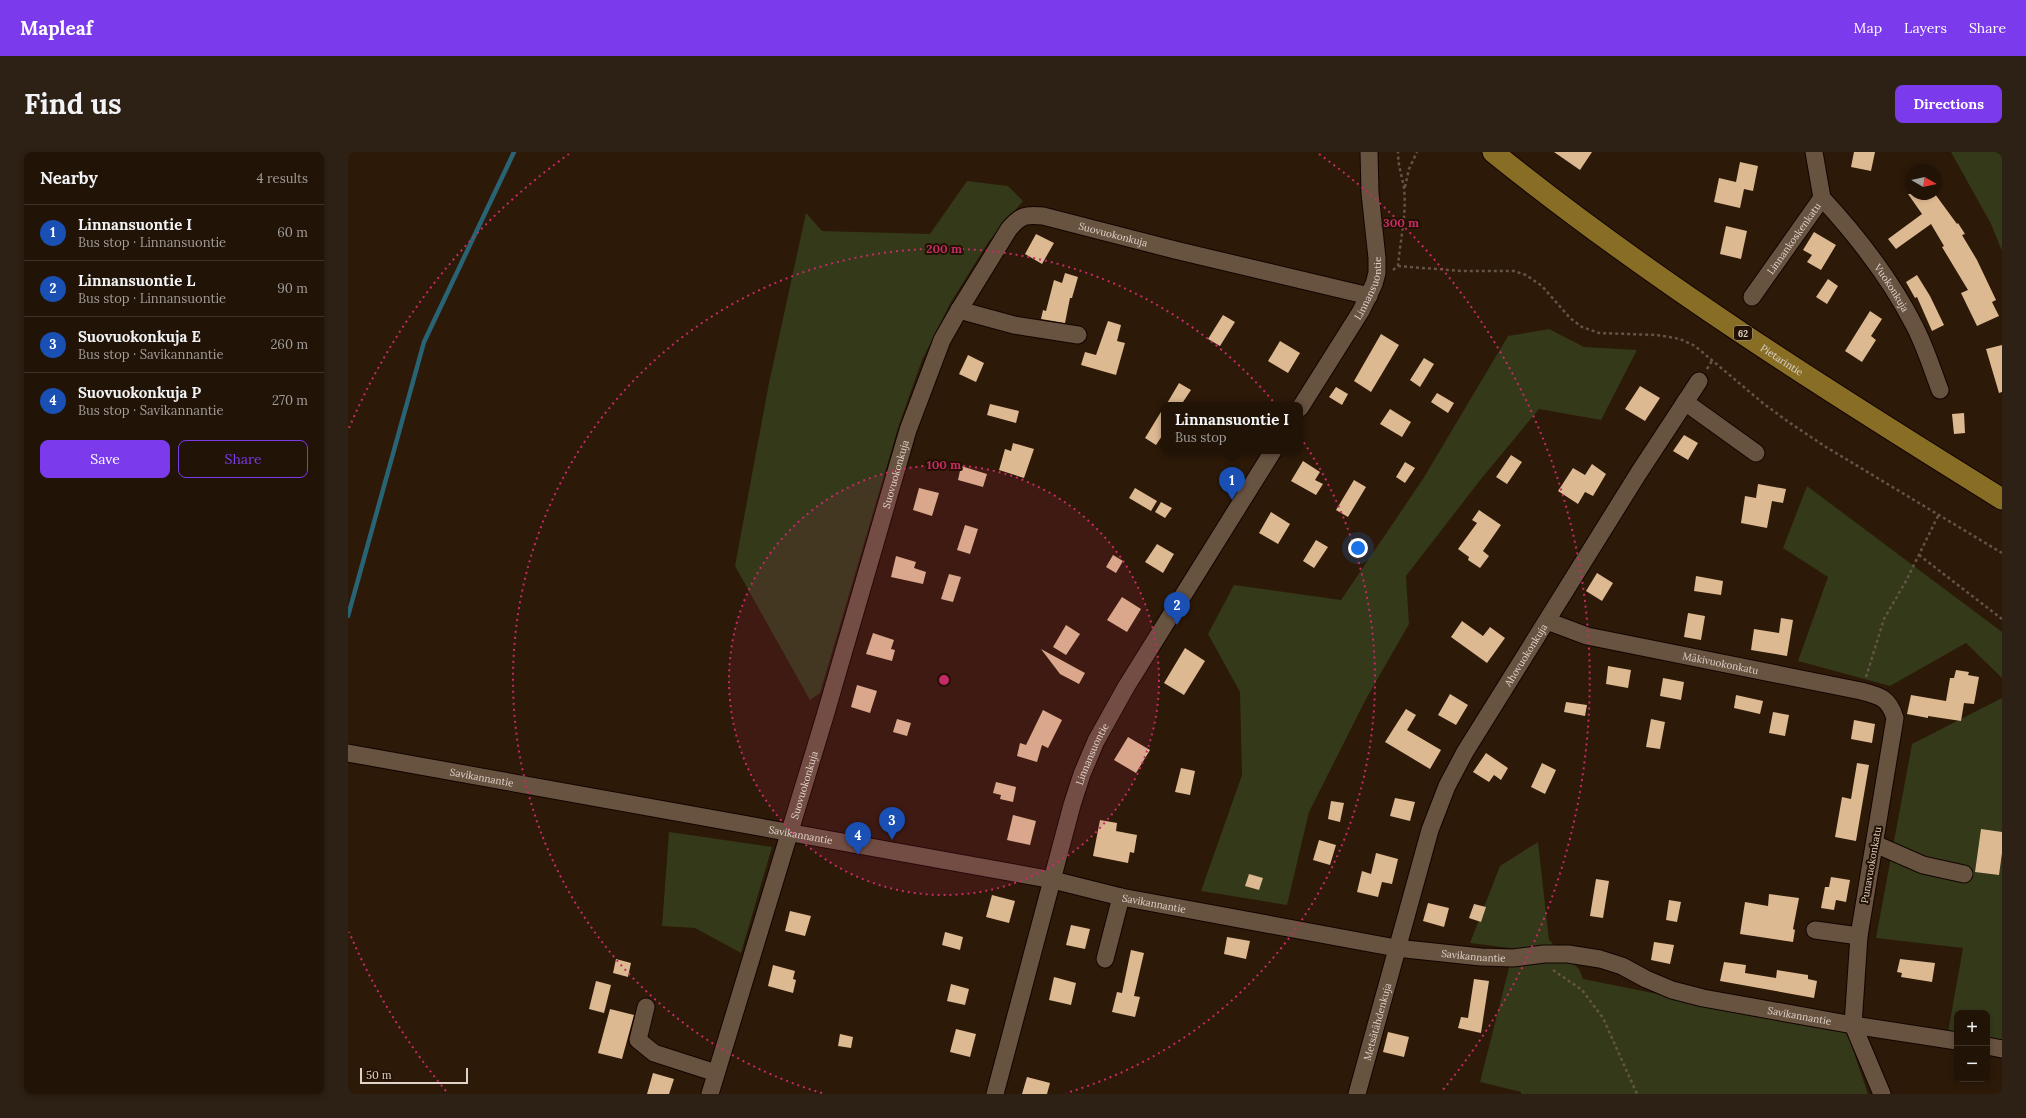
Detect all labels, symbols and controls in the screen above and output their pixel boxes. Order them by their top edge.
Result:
text: Mapleaf [20,16,93,40]
text: Map [1854,19,1882,37]
text: Layers [1904,19,1947,37]
text: Share [1969,19,2006,37]
button: Directions [1895,85,2002,123]
text: Find us [24,86,122,122]
north arrow [1906,164,1942,200]
text: Nearby [40,167,98,189]
text: 4 results [257,170,308,187]
street label: Linnankoskenkatu [1764,200,1823,277]
text: Linnansuontie I [78,215,192,234]
text: 300 m [1383,215,1419,230]
street label: Suovuokonkuja [1077,219,1149,249]
text: 1 [50,224,56,241]
text: 60 m [277,224,308,241]
text: Bus stop · Linnansuontie [78,234,226,251]
text: 200 m [926,241,962,256]
street label: Linnansuontie [1351,256,1384,322]
street label: Vuokonkuja [1871,260,1912,314]
text: Linnansuontie L [78,271,195,290]
text: 2 [50,280,56,297]
text: 90 m [277,280,308,297]
text: Bus stop · Linnansuontie [78,290,226,307]
road number: 62 [1734,326,1752,340]
text: Suovuokonkuja E [78,327,201,346]
text: 3 [49,336,57,353]
text: 260 m [270,336,308,353]
street label: Pietarintie [1758,341,1806,379]
text: Bus stop · Savikannantie [78,346,224,363]
text: Suovuokonkuja P [78,383,201,402]
text: 4 [49,392,57,409]
text: 270 m [272,392,308,409]
text: Bus stop · Savikannantie [78,402,224,419]
popup [1161,402,1303,454]
text: Linnansuontie I [1175,410,1289,429]
text: Bus stop [1175,429,1227,446]
street label: Suovuokonkuja [879,438,911,510]
button: Save [40,440,170,478]
button: Share [178,440,308,478]
text: 100 m [927,457,961,472]
pin: 1 [1219,467,1245,500]
your location [1348,538,1368,558]
pin: 2 [1164,592,1190,625]
street label: Ahovuokonkuja [1501,621,1550,689]
street label: Mäkivuokonkatu [1682,649,1760,677]
centre of rings [937,673,951,687]
street label: Linnansuontie [1072,720,1112,786]
street label: Suovuokonkuja [788,749,821,821]
street label: Savikannantie [449,765,515,789]
pin: 3 [879,807,905,840]
street label: Savikannantie [768,822,834,847]
pin: 4 [845,822,871,855]
street label: Punavuokonkatu [1858,826,1884,904]
street label: Savikannantie [1121,891,1187,916]
street label: Savikannantie [1441,946,1506,964]
street label: Metsätähdenkuja [1360,982,1394,1062]
street label: Savikannantie [1767,1003,1833,1028]
map controls [1954,1010,1990,1082]
button: + [1954,1010,1990,1046]
button: − [1954,1046,1990,1082]
scale bar [360,1066,468,1085]
text: 50 m [366,1068,392,1082]

